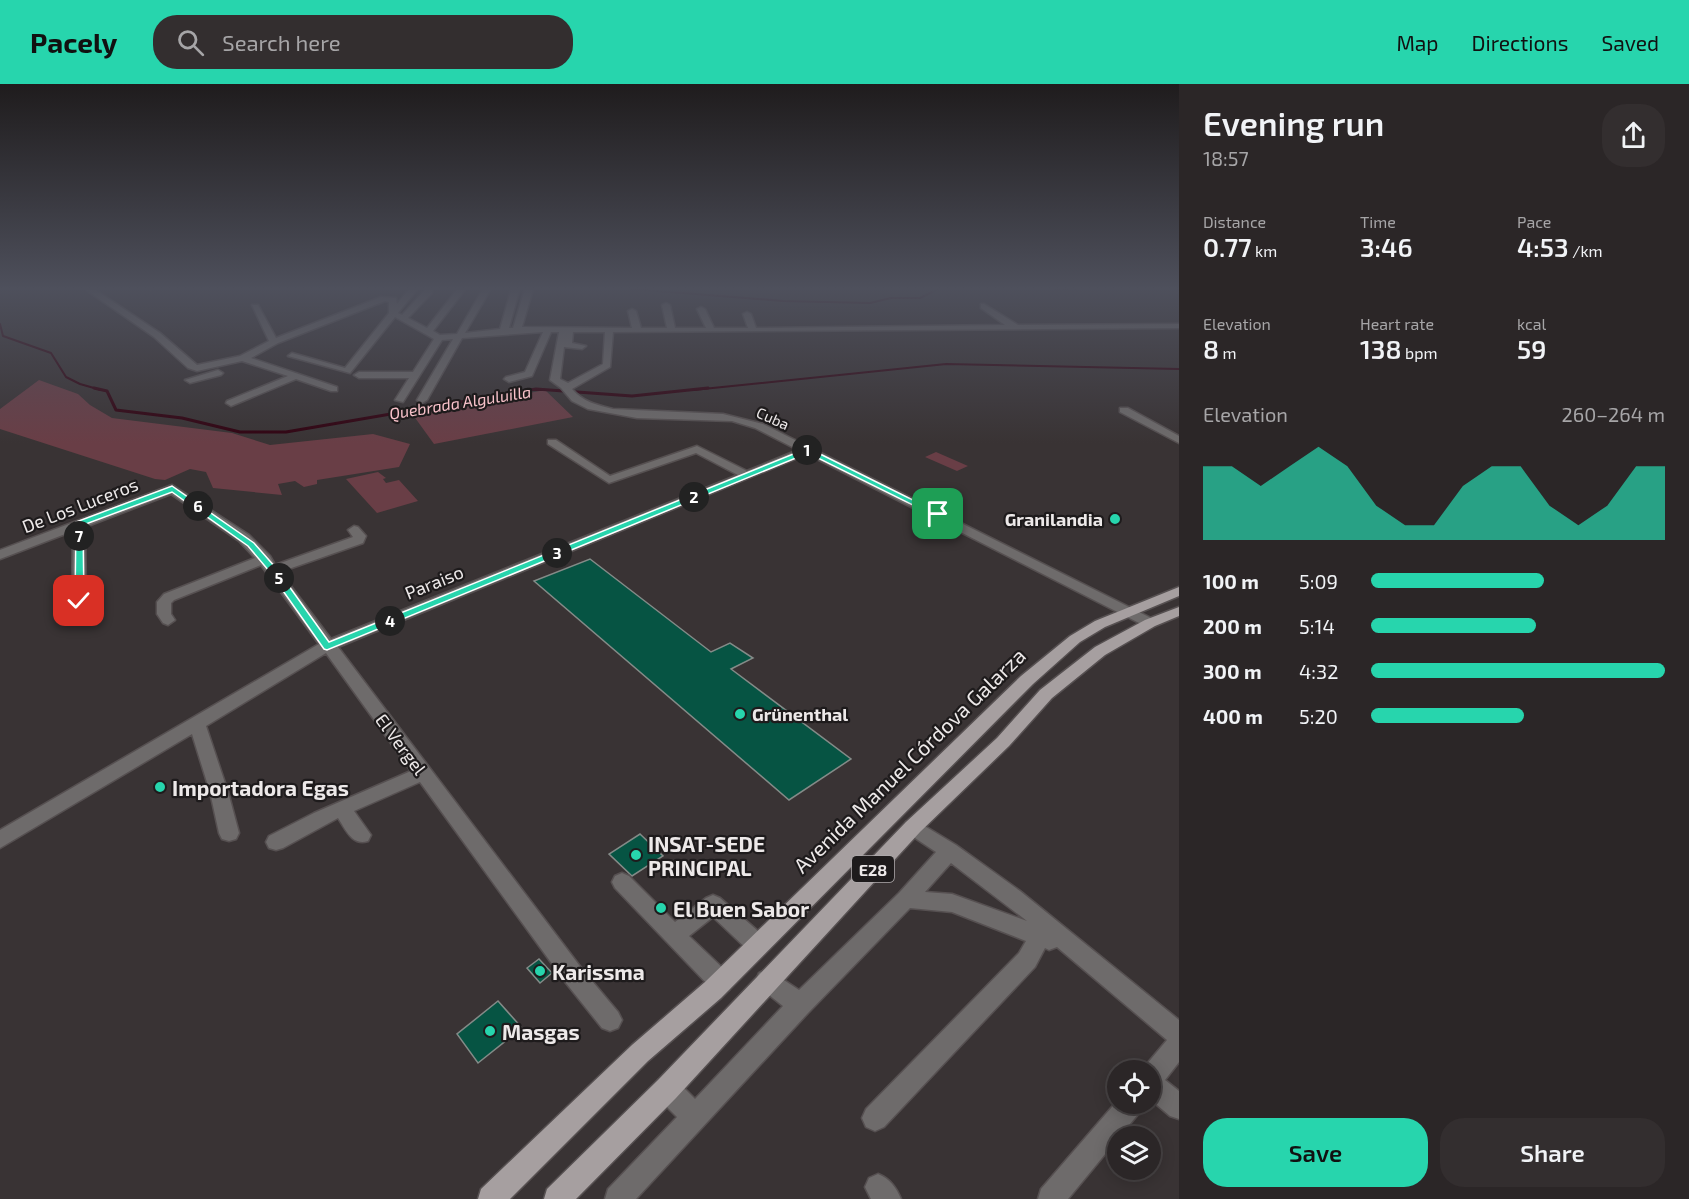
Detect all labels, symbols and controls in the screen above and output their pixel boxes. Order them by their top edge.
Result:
search box [153,15,573,69]
text: Pacely [30,25,117,59]
icon: search [174,26,207,59]
text: Search here [222,29,341,55]
text: Map [1396,30,1439,55]
text: Directions [1472,30,1568,55]
text: Saved [1601,30,1659,55]
text: Evening run [1203,103,1384,143]
button: share [1602,104,1665,167]
text: 18:57 [1203,146,1249,170]
text: Distance [1203,212,1266,231]
text: Time [1360,212,1396,231]
text: Pace [1517,212,1551,231]
text: 0.77 [1203,231,1252,262]
text: 3:46 [1360,231,1413,262]
text: 4:53 [1517,231,1569,262]
text: km [1252,241,1277,260]
text: /km [1569,241,1603,260]
text: Elevation [1203,314,1271,333]
text: Heart rate [1360,314,1434,333]
text: kcal [1517,314,1546,333]
text: 8 [1203,333,1219,364]
text: 138 [1360,333,1402,364]
text: 59 [1517,333,1546,364]
text: m [1219,343,1237,362]
text: bpm [1402,343,1437,362]
water label: Quebrada Alguluilla [388,381,533,424]
text: Elevation [1203,402,1288,426]
text: 260–264 m [1561,402,1665,426]
street label: Cuba [754,403,792,433]
pin: 1 [792,435,822,465]
text: 1 [804,440,810,459]
street label: De Los Luceros [19,473,141,537]
pin: 2 [679,482,709,512]
text: 2 [689,487,699,506]
pin [912,488,963,539]
pin: 6 [183,491,213,521]
text: 6 [193,496,203,515]
icon: arrive [921,497,954,530]
place label: Granilandia [1005,508,1103,530]
marker: Granilandia [1108,512,1122,526]
pin: 7 [64,521,94,551]
text: 7 [75,526,83,545]
pin: 3 [542,538,572,568]
text: 3 [552,543,562,562]
street label: Paraiso [401,560,467,604]
pin: 5 [264,563,294,593]
text: 5 [275,568,283,587]
text: 100 m [1203,569,1259,593]
text: 5:09 [1299,569,1338,593]
pin [53,575,104,626]
icon: check [62,584,95,617]
pin: 4 [375,606,405,636]
text: 4 [385,611,395,630]
text: 200 m [1203,614,1262,638]
text: 5:14 [1299,614,1335,638]
street label: Avenida Manuel Córdova Galarza [788,642,1030,878]
text: 300 m [1203,659,1262,683]
text: 4:32 [1299,659,1338,683]
place label: Grünenthal [752,703,848,725]
text: 400 m [1203,704,1263,728]
text: 5:20 [1299,704,1338,728]
marker: Grünenthal [733,707,747,721]
street label: El Vergel [371,709,431,779]
place label: Importadora Egas [172,775,349,800]
marker: Importadora Egas [153,780,167,794]
place label: INSAT-SEDE PRINCIPAL [648,831,765,880]
marker: INSAT-SEDE PRINCIPAL [629,848,643,862]
road number: E28 [852,856,894,882]
place label: El Buen Sabor [673,896,809,921]
marker: El Buen Sabor [654,901,668,915]
place label: Karissma [552,959,645,984]
marker: Karissma [533,964,547,978]
place label: Masgas [502,1019,580,1044]
marker: Masgas [483,1024,497,1038]
map controls [1107,1060,1161,1180]
button: locate [1107,1060,1161,1114]
button: Save [1203,1118,1428,1187]
button: Share [1440,1118,1665,1187]
button: layers [1107,1126,1161,1180]

